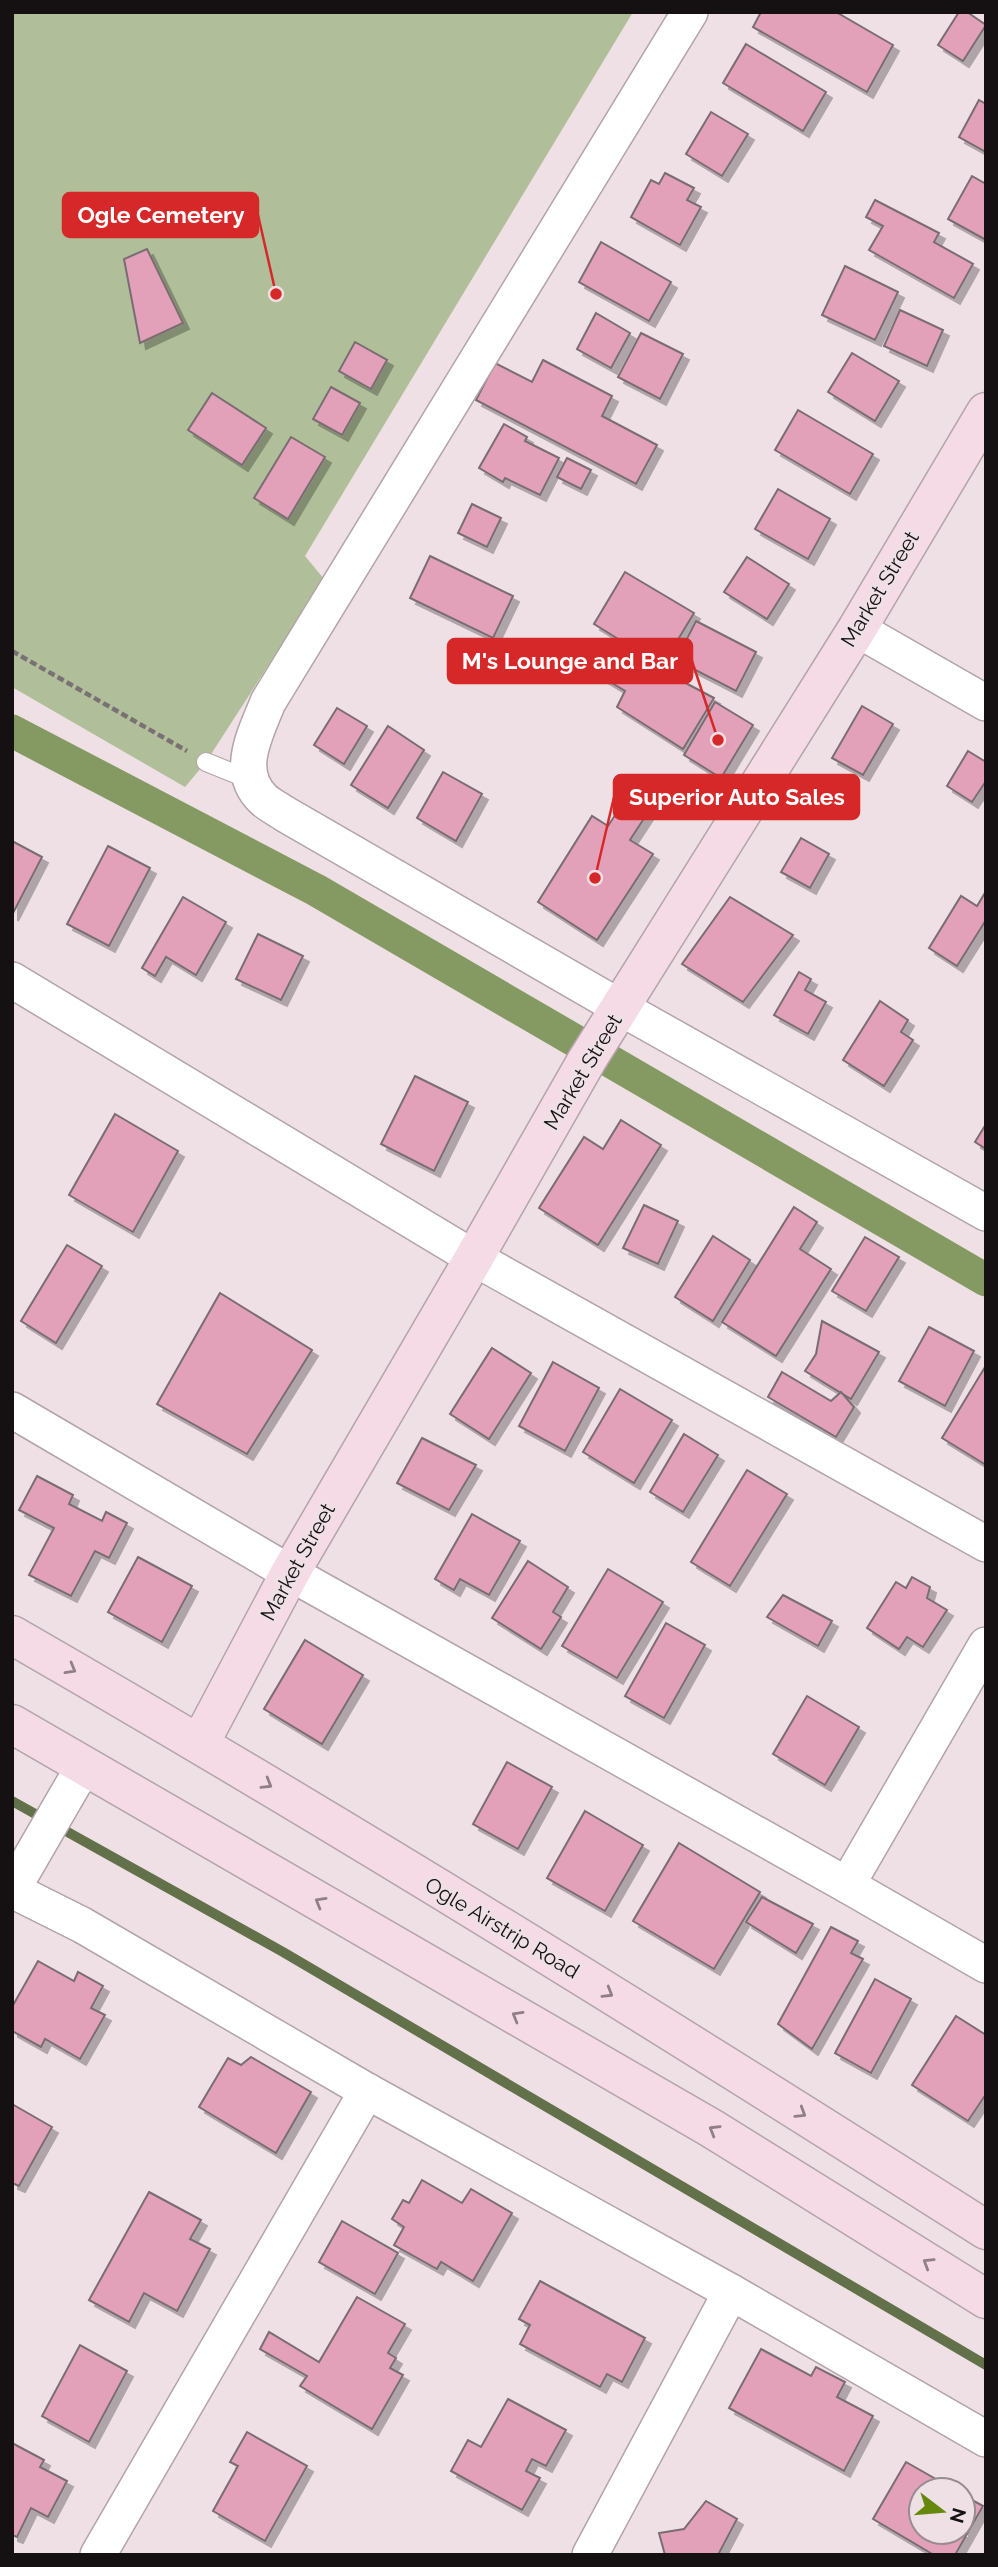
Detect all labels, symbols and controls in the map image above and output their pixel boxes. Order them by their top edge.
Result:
callout: Ogle Cemetery [63,193,258,237]
text: Ogle Cemetery [77,201,245,228]
street label: Market Street [835,526,924,651]
callout: M's Lounge and Bar [448,639,692,683]
text: M's Lounge and Bar [462,647,678,674]
callout: Superior Auto Sales [614,775,859,819]
text: Superior Auto Sales [629,783,845,810]
street label: Market Street [538,1009,627,1134]
street label: Market Street [255,1499,340,1625]
one-way arrow [64,1661,77,1674]
one-way arrow [260,1776,273,1789]
street label: Ogle Airstrip Road [421,1872,584,1983]
one-way arrow [315,1898,328,1911]
one-way arrow [600,1984,613,1997]
one-way arrow [512,2011,525,2024]
one-way arrow [793,2104,806,2117]
one-way arrow [709,2125,722,2138]
one-way arrow [923,2259,936,2272]
north arrow [907,2476,977,2546]
text: N [946,2506,971,2526]

